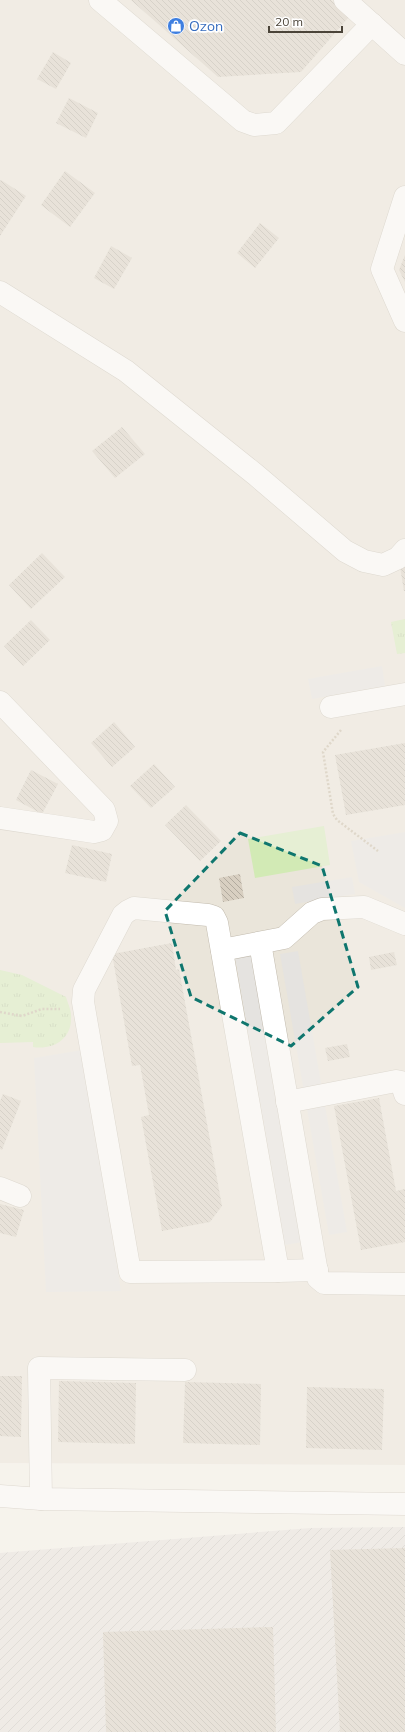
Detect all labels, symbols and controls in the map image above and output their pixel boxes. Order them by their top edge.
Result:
scale bar [269,8,342,34]
text: 20 m [275,14,303,29]
shop icon: Ozon [166,16,186,36]
place label: Ozon [189,17,223,35]

